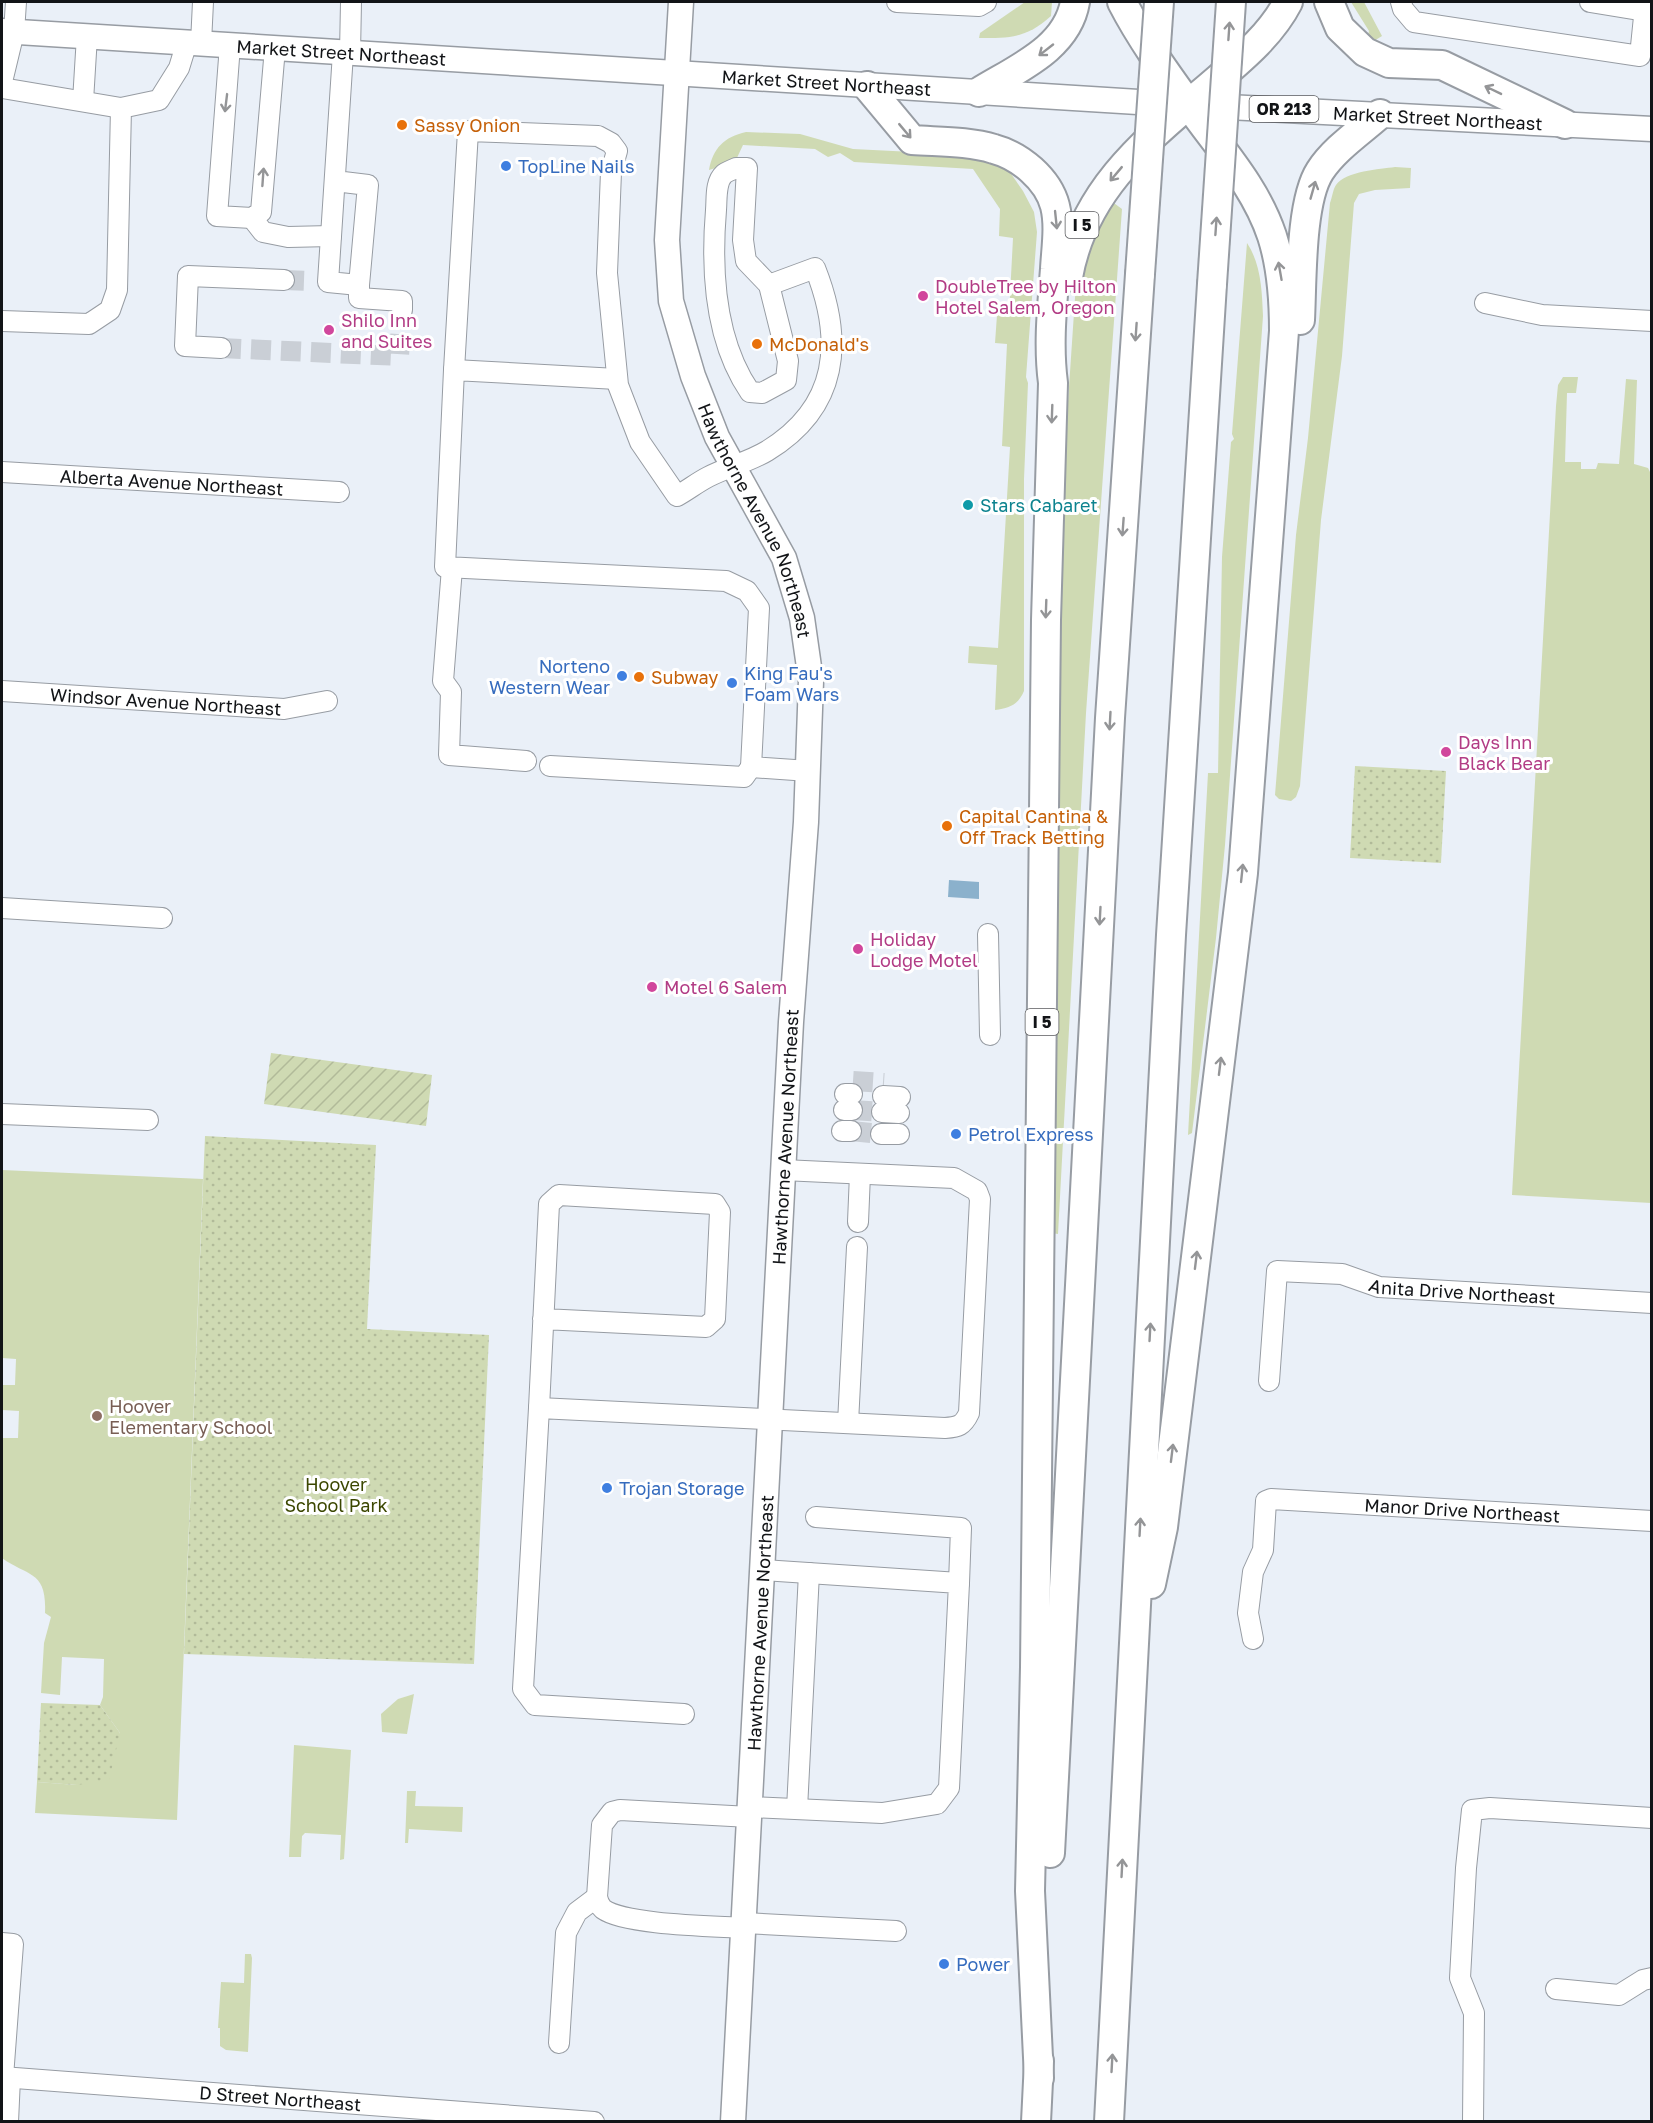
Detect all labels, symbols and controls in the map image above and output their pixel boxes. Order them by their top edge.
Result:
one-way arrow [1224,22,1235,42]
street label: Market Street Northeast [236,35,447,70]
one-way arrow [1038,43,1054,56]
street label: Market Street Northeast [721,65,932,100]
one-way arrow [1484,83,1502,95]
one-way arrow [220,93,231,113]
road number: OR 213 [1250,96,1318,122]
street label: Market Street Northeast [1332,101,1543,134]
place label: Sassy Onion [414,114,520,136]
marker: Sassy Onion [395,118,409,132]
one-way arrow [898,123,911,139]
place label: TopLine Nails [518,155,634,177]
marker: TopLine Nails [499,159,513,173]
one-way arrow [1109,166,1122,182]
one-way arrow [258,167,269,187]
one-way arrow [1308,181,1319,200]
one-way arrow [1051,210,1062,229]
road number: I 5 [1066,212,1098,238]
one-way arrow [1210,217,1221,236]
one-way arrow [1274,262,1285,281]
place label: DoubleTree by Hilton Hotel Salem, Oregon [935,275,1116,318]
marker: DoubleTree by Hilton Hotel Salem, Oregon [916,289,930,303]
place label: Shilo Inn and Suites [341,309,432,352]
one-way arrow [1130,322,1141,342]
marker: Shilo Inn and Suites [322,323,336,337]
place label: McDonald's [769,333,869,355]
marker: McDonald's [750,337,764,351]
street label: Hawthorne Avenue Northeast [694,400,816,639]
one-way arrow [1046,404,1058,424]
street label: Alberta Avenue Northeast [59,464,284,500]
place label: Stars Cabaret [980,494,1098,516]
marker: Stars Cabaret [961,498,975,512]
one-way arrow [1117,516,1128,536]
one-way arrow [1041,599,1052,619]
place label: Norteno Western Wear [489,655,610,698]
place label: King Fau's Foam Wars [744,662,839,705]
place label: Subway [651,666,718,688]
marker: Norteno Western Wear [615,669,629,683]
marker: Subway [632,670,646,684]
marker: King Fau's Foam Wars [725,676,739,690]
street label: Windsor Avenue Northeast [49,683,282,720]
one-way arrow [1105,711,1116,731]
place label: Days Inn Black Bear [1458,731,1550,774]
marker: Days Inn Black Bear [1439,745,1453,759]
place label: Capital Cantina & Off Track Betting [959,805,1108,848]
marker: Capital Cantina & Off Track Betting [940,819,954,833]
one-way arrow [1237,863,1248,883]
one-way arrow [1094,906,1105,926]
place label: Holiday Lodge Motel [870,928,978,971]
marker: Holiday Lodge Motel [851,942,865,956]
place label: Motel 6 Salem [664,976,787,998]
marker: Motel 6 Salem [645,980,659,994]
street label: Hawthorne Avenue Northeast [767,1008,803,1266]
road number: I 5 [1026,1009,1058,1035]
one-way arrow [1215,1057,1226,1077]
place label: Petrol Express [968,1123,1093,1145]
marker: Petrol Express [949,1127,963,1141]
one-way arrow [1191,1250,1202,1270]
street label: Anita Drive Northeast [1366,1273,1556,1308]
one-way arrow [1145,1323,1156,1343]
place label: Hoover Elementary School [109,1395,273,1438]
marker: Hoover Elementary School [90,1409,104,1423]
one-way arrow [1167,1444,1178,1464]
park label: Hoover School Park [284,1473,388,1516]
place label: Trojan Storage [619,1477,744,1499]
marker: Trojan Storage [600,1481,614,1495]
street label: Manor Drive Northeast [1364,1493,1561,1527]
street label: Hawthorne Avenue Northeast [742,1494,778,1752]
one-way arrow [1134,1517,1145,1537]
one-way arrow [1116,1859,1127,1879]
place label: Power [956,1953,1010,1975]
marker: Power [937,1957,951,1971]
one-way arrow [1106,2054,1117,2074]
street label: D Street Northeast [198,2081,362,2115]

